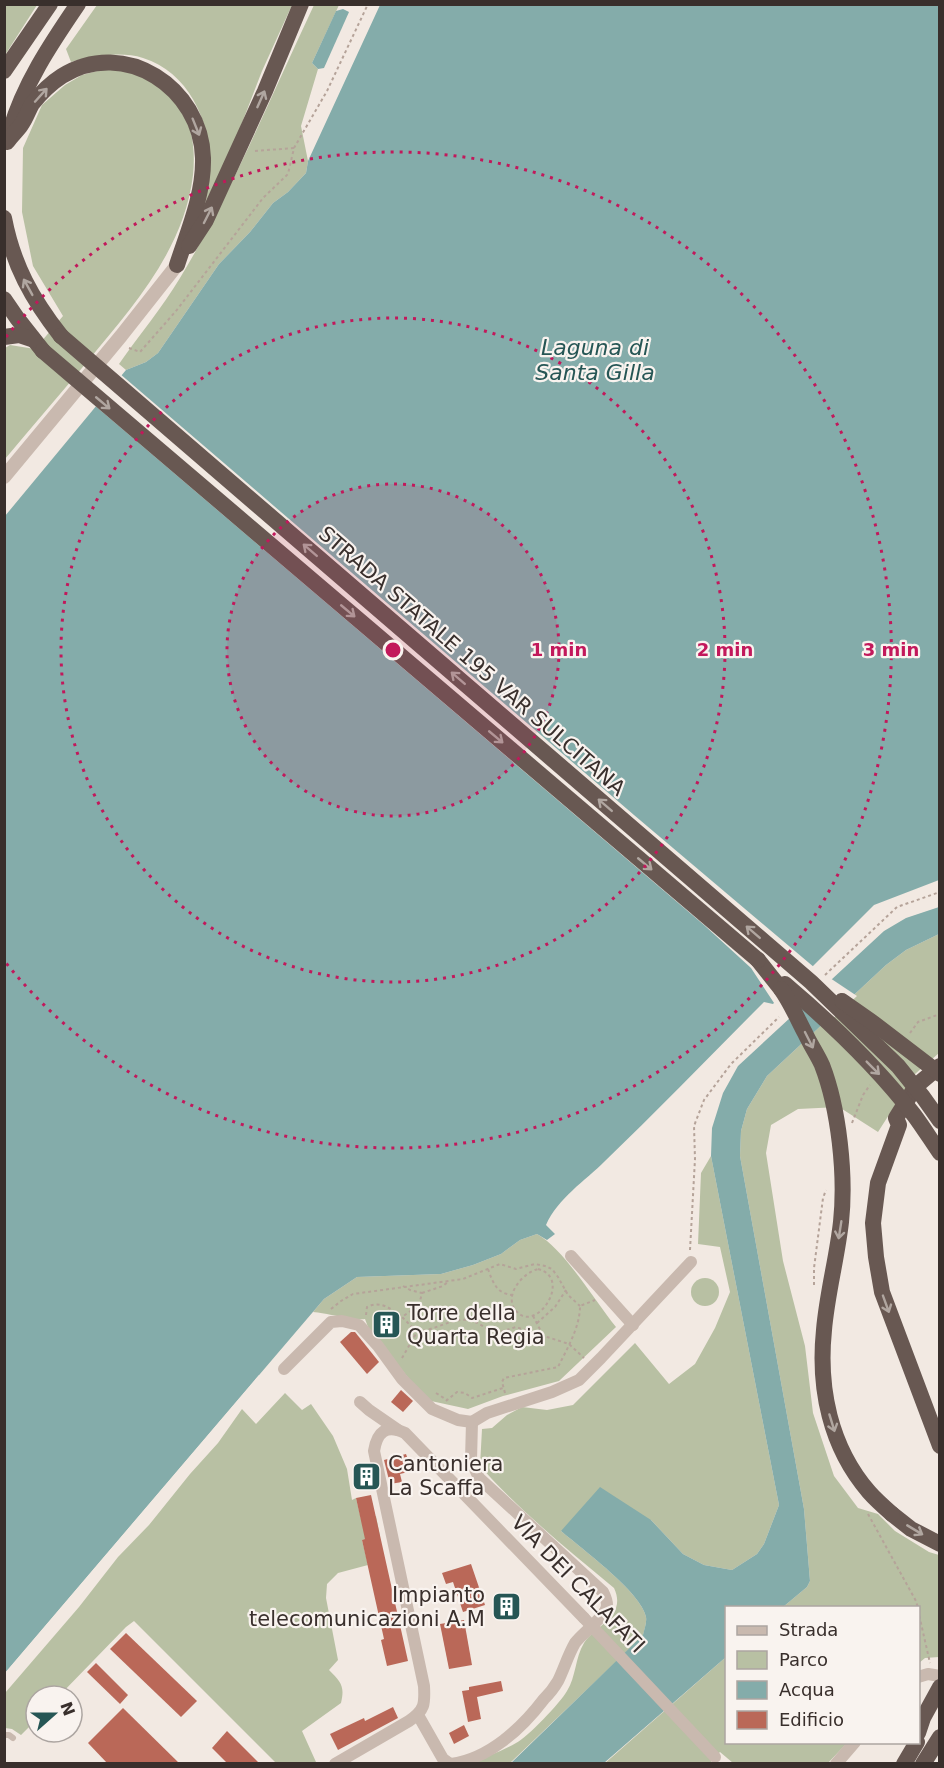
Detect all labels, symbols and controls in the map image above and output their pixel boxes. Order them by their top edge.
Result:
one-way arrow [34,88,48,103]
one-way arrow [256,90,268,108]
one-way arrow [191,117,202,136]
one-way arrow [203,207,214,225]
one-way arrow [22,279,34,296]
water label: Laguna di Santa Gilla [535,335,655,385]
one-way arrow [95,396,110,410]
street label: STRADA STATALE 195 VAR SULCITANA [314,521,630,801]
one-way arrow [303,543,318,557]
one-way arrow [340,604,355,618]
text: 1 min [531,639,587,660]
text: 2 min [697,639,753,660]
text: 3 min [863,639,919,660]
centre of rings [383,640,403,660]
one-way arrow [450,671,466,685]
one-way arrow [488,730,503,744]
one-way arrow [598,798,613,812]
one-way arrow [637,857,653,870]
one-way arrow [745,926,761,939]
one-way arrow [804,1031,815,1049]
one-way arrow [866,1060,881,1075]
one-way arrow [834,1219,845,1239]
one-way arrow [882,1294,893,1313]
place label: Torre della Quarta Regia [406,1301,545,1349]
building icon: Torre della Quarta Regia [370,1309,402,1341]
one-way arrow [827,1413,838,1432]
place label: Cantoniera La Scaffa [388,1452,504,1500]
building icon: Cantoniera La Scaffa [351,1460,383,1492]
street label: VIA DEI CALAFATI [506,1510,650,1658]
one-way arrow [906,1525,923,1537]
place label: Impianto telecomunicazioni A.M [249,1583,485,1631]
building icon: Impianto telecomunicazioni A.M [490,1591,522,1623]
legend [725,1606,920,1744]
text: Strada [779,1619,838,1640]
text: Parco [779,1649,828,1670]
text: Acqua [779,1679,835,1700]
north arrow [24,1684,84,1744]
text: N [56,1699,79,1718]
text: Edificio [779,1709,844,1730]

